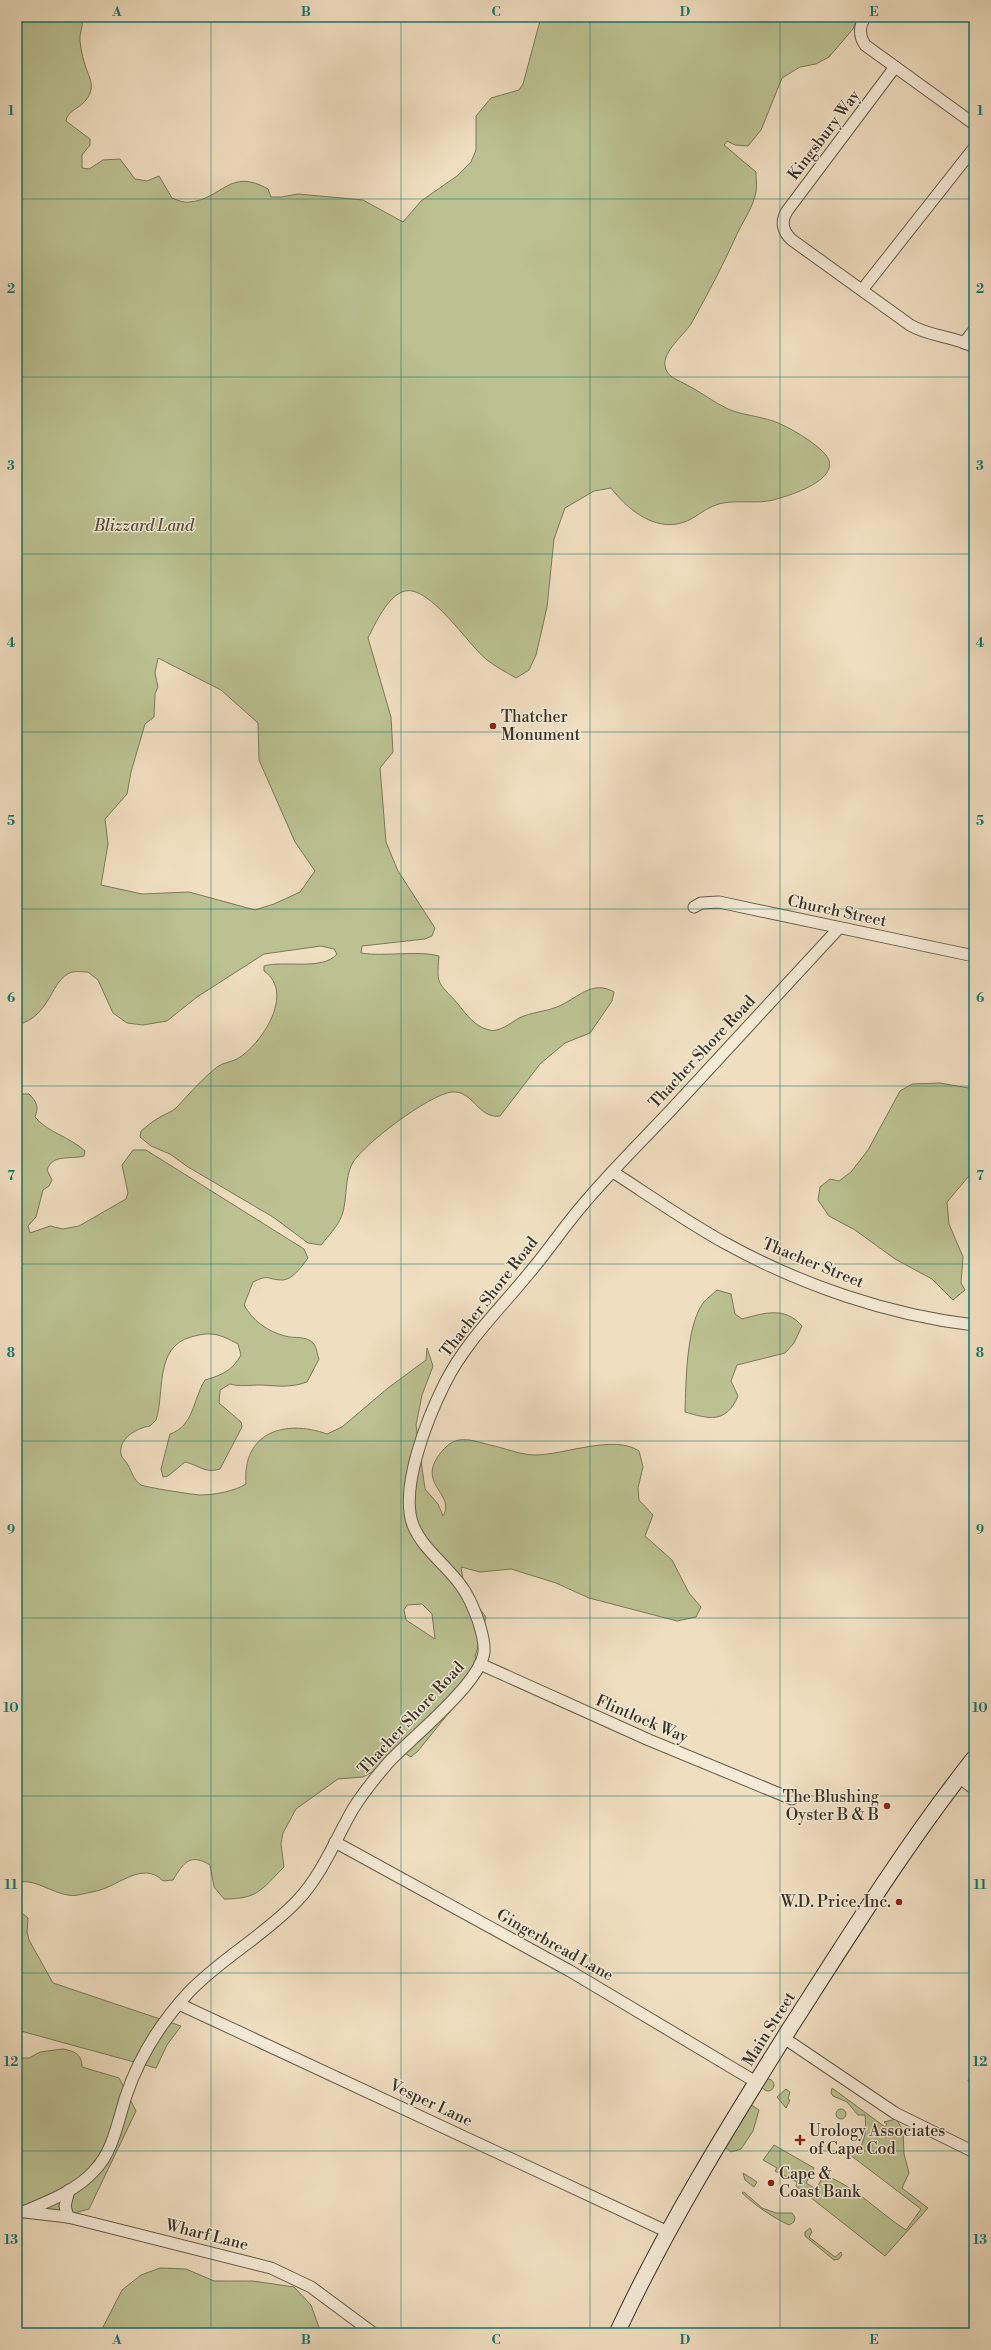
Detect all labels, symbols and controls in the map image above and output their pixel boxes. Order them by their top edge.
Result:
text: A [111,4,122,20]
text: B [301,4,311,20]
text: C [491,4,501,20]
text: D [680,4,690,20]
text: E [869,4,879,20]
street label: Kingsbury Way [784,86,865,184]
text: 1 [8,103,15,119]
text: 1 [977,103,984,119]
text: 2 [7,281,15,297]
text: 2 [976,281,984,297]
text: 3 [7,458,15,474]
text: 3 [976,458,984,474]
park label: Blizzard Land [93,516,195,536]
text: 4 [7,635,16,651]
text: 4 [976,635,985,651]
place label: Thatcher Monument [501,707,580,745]
marker: Thatcher Monument [488,721,498,731]
text: 5 [7,813,15,829]
text: 5 [976,813,984,829]
street label: Church Street [786,891,889,931]
text: 6 [7,990,15,1006]
text: 6 [976,990,984,1006]
street label: Thacher Shore Road [644,991,760,1113]
text: 7 [7,1168,15,1184]
text: 7 [976,1168,984,1184]
street label: Thacher Shore Road [436,1233,542,1361]
street label: Thacher Street [759,1234,867,1293]
text: 8 [7,1345,15,1361]
text: 8 [976,1345,984,1361]
text: 9 [7,1522,15,1538]
text: 9 [976,1522,984,1538]
street label: Thacher Shore Road [353,1657,469,1779]
street label: Flintlock Way [593,1691,692,1748]
text: 10 [3,1700,19,1716]
text: 10 [972,1700,988,1716]
place label: The Blushing Oyster B & B [782,1787,880,1825]
marker: The Blushing Oyster B & B [882,1801,892,1811]
text: 11 [5,1877,18,1893]
text: 11 [974,1877,987,1893]
place label: W.D. Price, Inc. [780,1892,891,1912]
marker: W.D. Price, Inc. [894,1897,904,1907]
street label: Gingerbread Lane [493,1905,617,1985]
street label: Main Street [738,1988,800,2070]
text: 12 [4,2054,18,2070]
text: 12 [973,2054,987,2070]
street label: Vesper Lane [386,2075,476,2131]
place label: Urology Associates of Cape Cod [809,2121,945,2159]
marker: Urology Associates of Cape Cod [794,2134,806,2146]
place label: Cape & Coast Bank [779,2164,862,2202]
marker: Cape & Coast Bank [766,2178,776,2188]
street label: Wharf Lane [162,2215,251,2255]
text: 13 [4,2232,18,2248]
text: 13 [973,2232,987,2248]
text: A [111,2332,122,2348]
text: B [301,2332,311,2348]
text: C [491,2332,501,2348]
text: D [680,2332,690,2348]
text: E [869,2332,879,2348]

